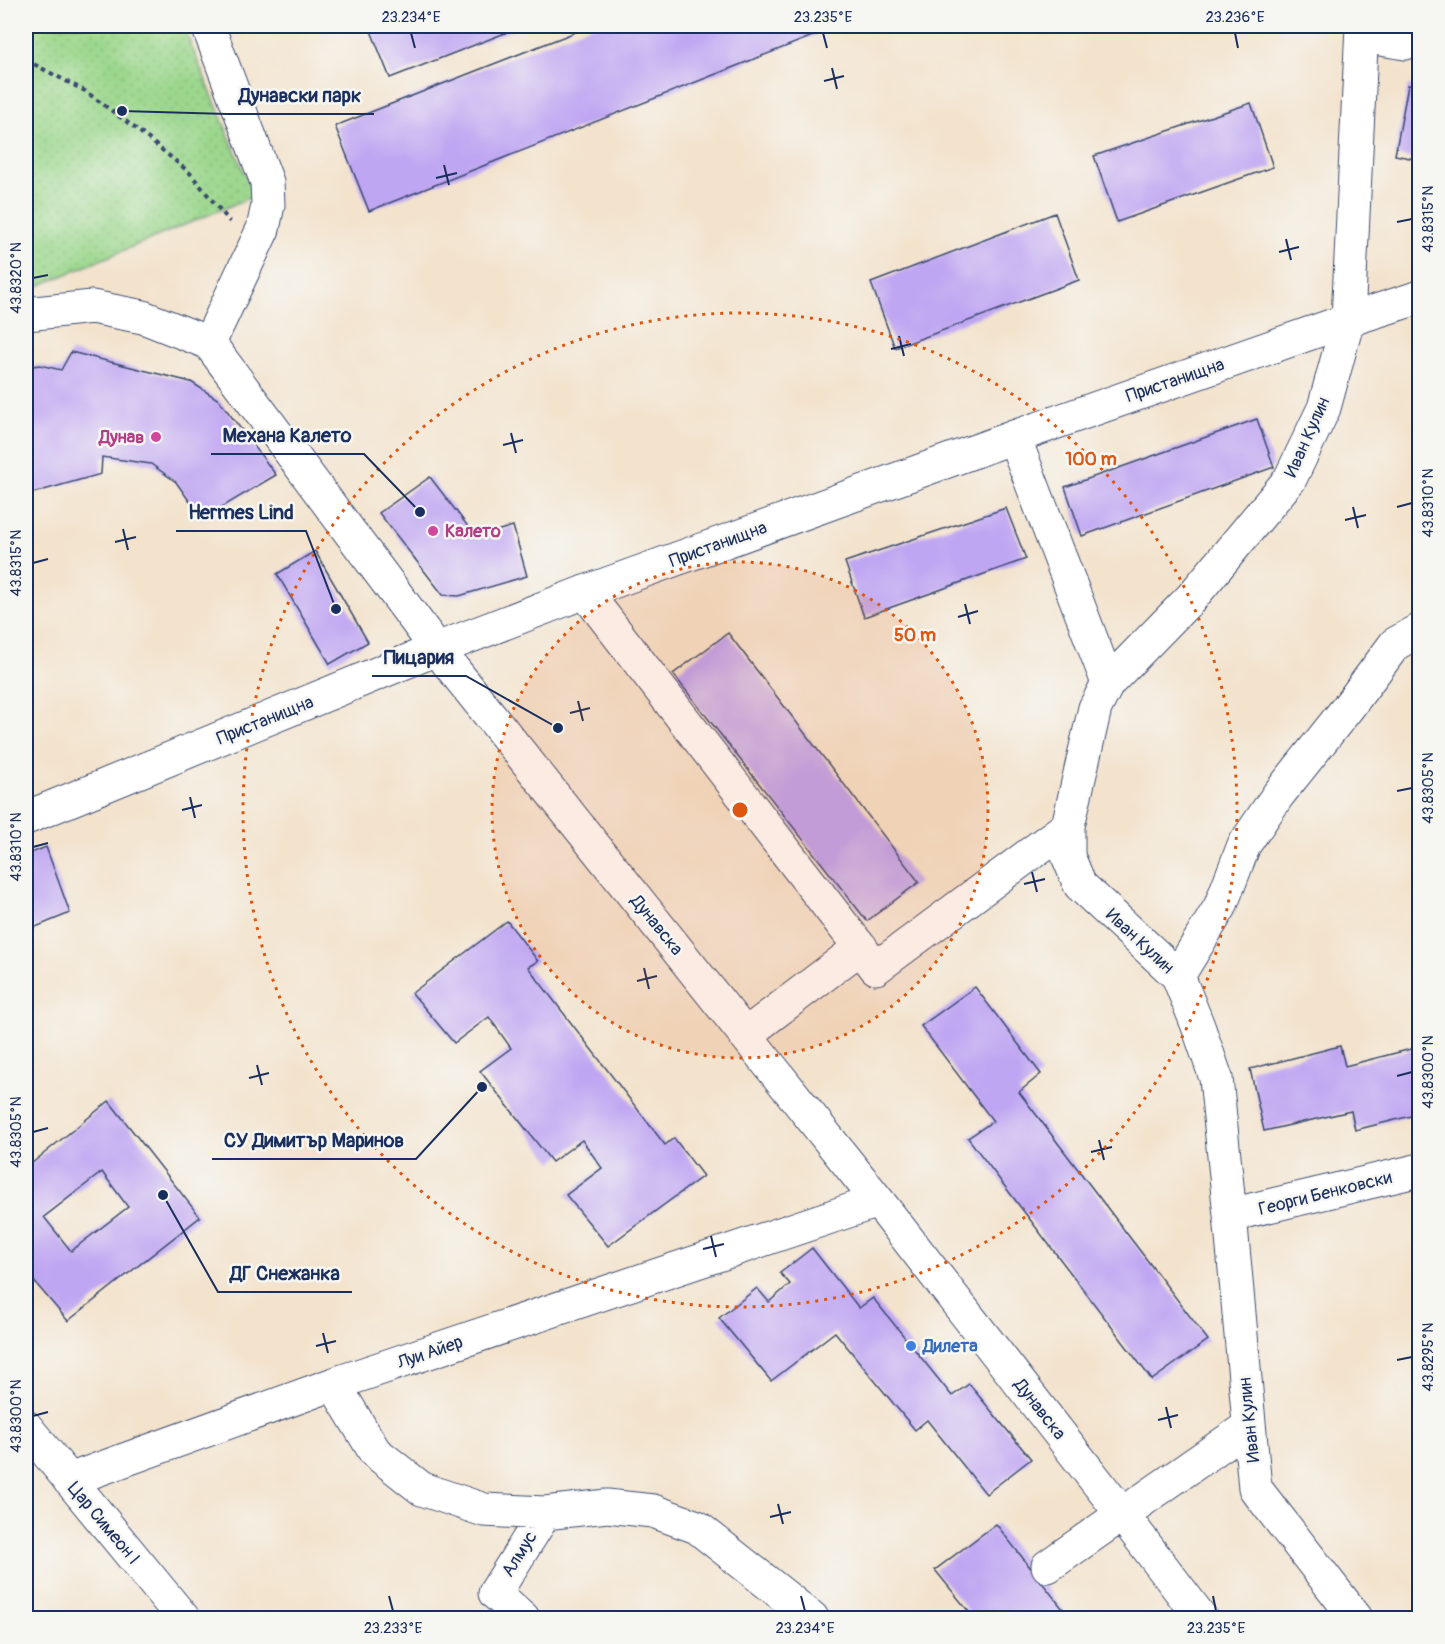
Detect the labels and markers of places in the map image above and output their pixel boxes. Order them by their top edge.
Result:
callout: Дунавски парк [227,76,374,114]
callout: Механа Калето [211,416,364,454]
place label: Дунав [98,426,144,449]
marker: Дунав [149,430,163,444]
callout: Hermes Lind [176,493,306,531]
place label: Калето [445,520,501,543]
marker: Калето [426,524,440,538]
callout: Пицария [372,638,466,676]
centre of rings [730,800,750,820]
callout: СУ Димитър Маринов [212,1121,416,1159]
callout: ДГ Снежанка [218,1254,352,1292]
place label: Дилета [922,1335,978,1358]
marker: Дилета [904,1339,918,1353]

